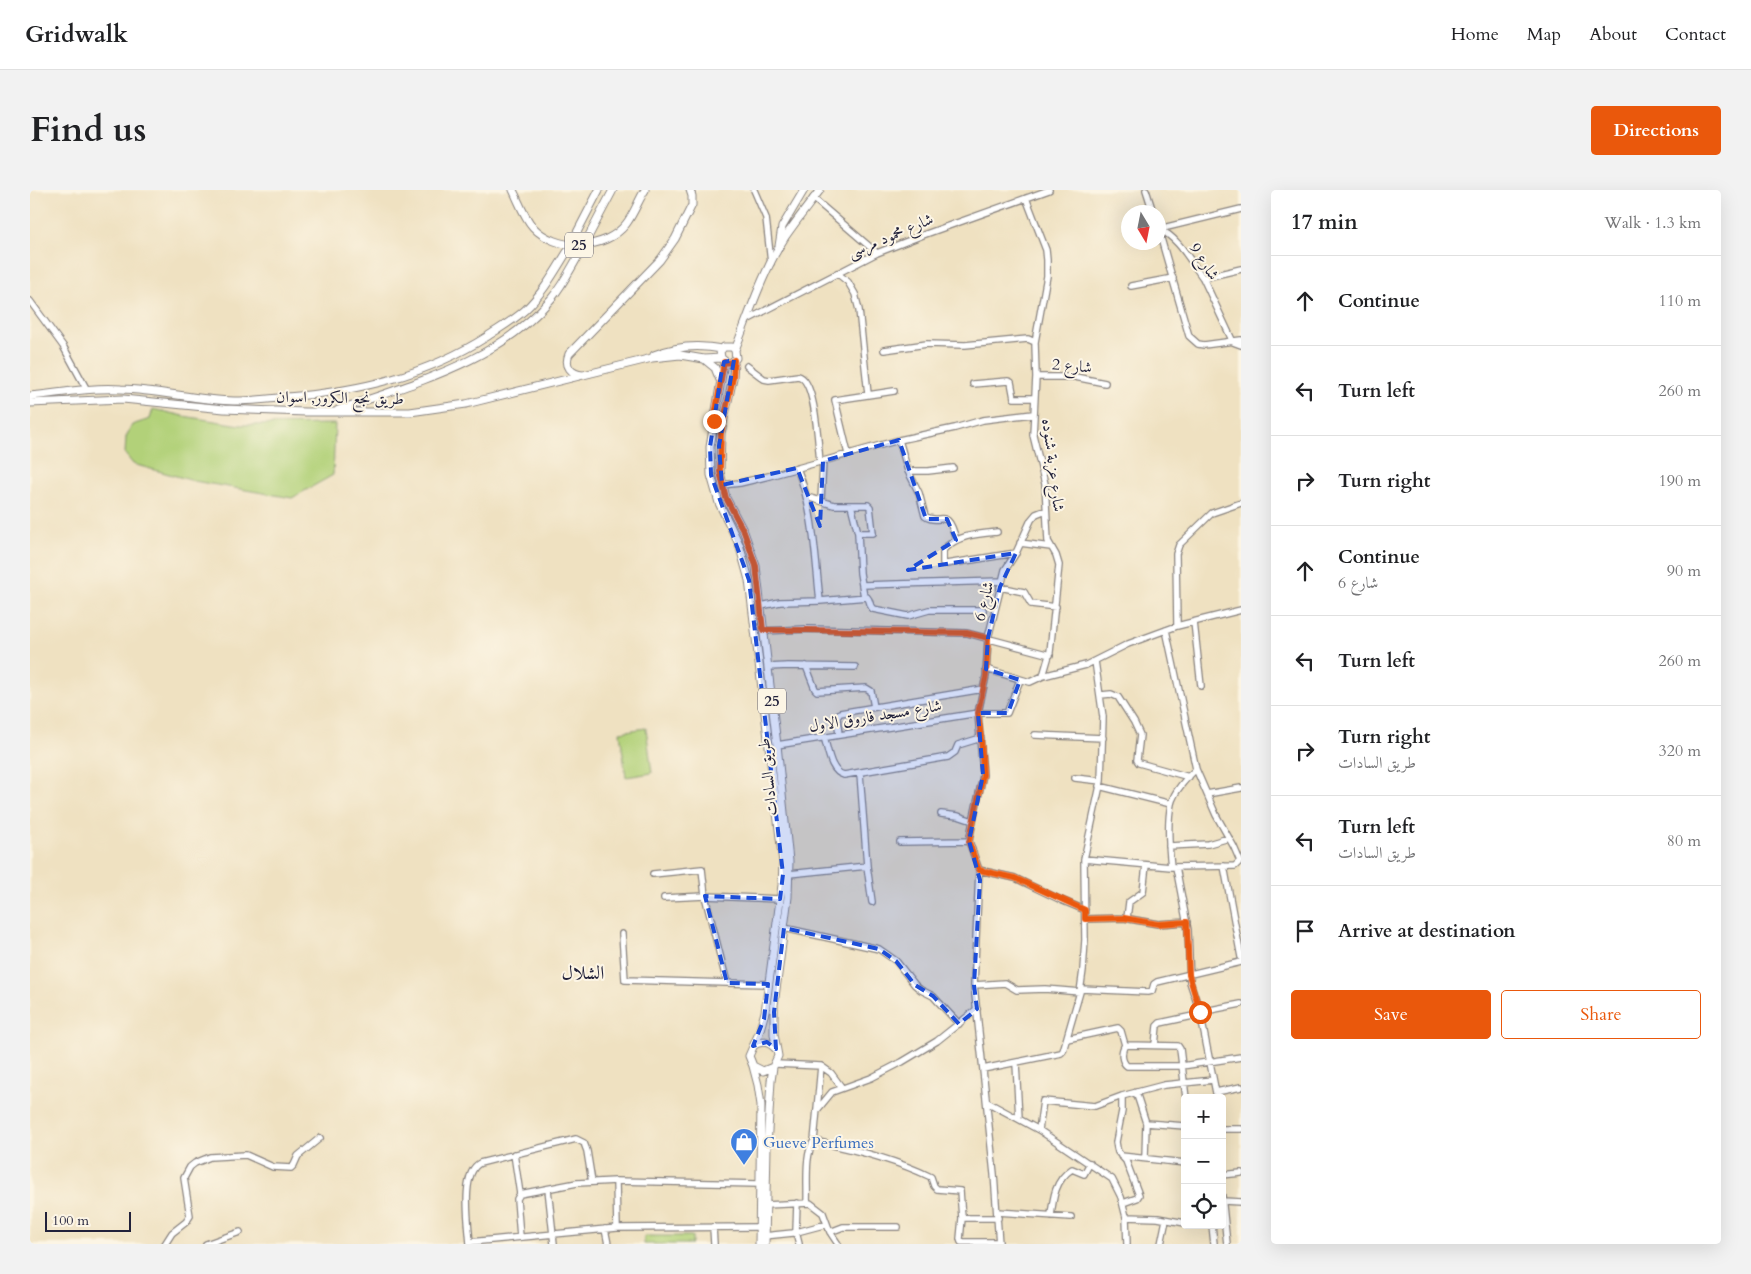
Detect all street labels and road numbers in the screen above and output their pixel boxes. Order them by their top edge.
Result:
street label: شارع محمود مرسى [844,208,937,266]
road number: 25 [565,232,593,258]
street label: شارع 9 [1182,239,1224,286]
street label: شارع 2 [1051,353,1093,381]
street label: طريق نجع الكرور, اسوان [276,386,404,414]
street label: شارع عزبة شنوده [1034,417,1070,513]
street label: شارع 6 [968,579,1001,624]
road number: 25 [758,688,786,714]
street label: شارع مسجد فاروق الاول [807,695,943,739]
street label: طريق السادات [753,737,783,817]

